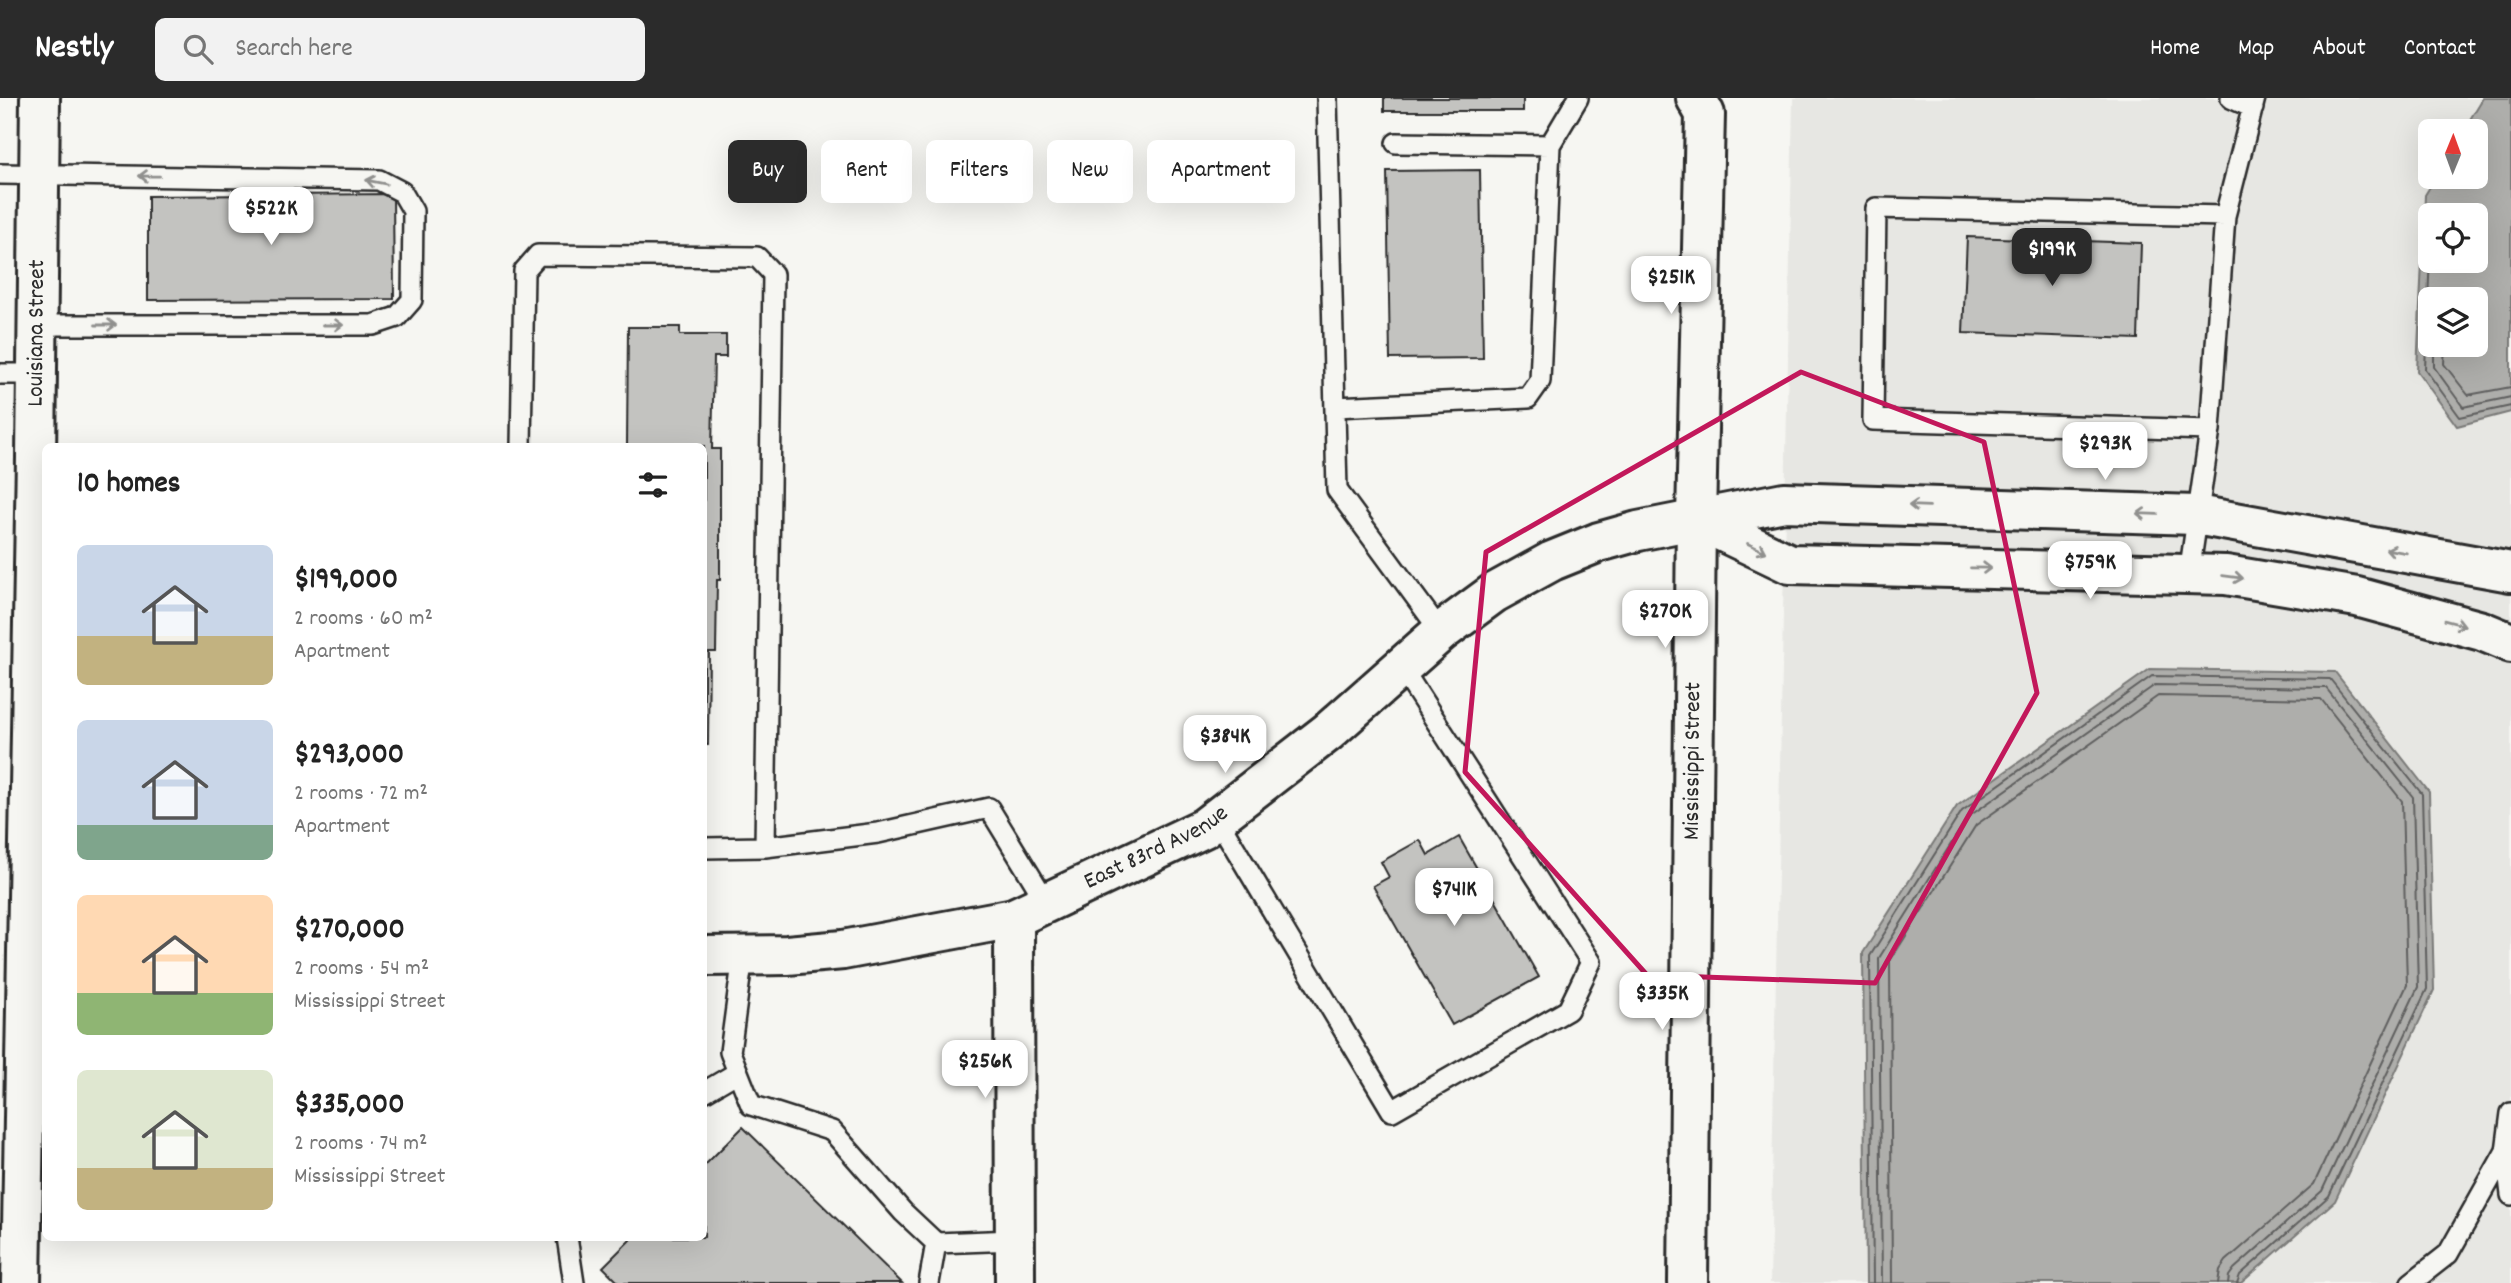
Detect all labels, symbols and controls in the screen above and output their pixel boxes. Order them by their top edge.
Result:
search box [155,18,645,81]
text: Nestly [35,26,113,73]
icon: search [179,30,217,68]
text: Search here [235,31,353,68]
text: Home [2150,32,2200,66]
text: Map [2238,32,2274,66]
text: About [2312,32,2366,66]
text: Contact [2404,32,2476,66]
north arrow [2418,119,2488,189]
map controls [2418,119,2488,357]
chip: Buy [728,140,807,203]
chip: Rent [821,140,912,203]
chip: Filters [926,140,1033,203]
chip: New [1047,140,1133,203]
chip: Apartment [1147,140,1295,203]
one-way arrow [138,169,161,183]
one-way arrow [365,174,388,188]
pin: $522K [222,188,320,247]
text: $522K [244,193,298,226]
button: locate [2418,203,2488,273]
pin: $199K [2003,228,2101,288]
text: $199K [2028,234,2076,267]
pin: $251K [1622,256,1720,316]
street label: Louisiana Street [20,259,55,407]
text: $251K [1647,262,1695,295]
button: layers [2418,287,2488,357]
one-way arrow [94,318,117,332]
one-way arrow [322,318,345,332]
pin: $293K [2056,422,2154,482]
text: $293K [2078,428,2132,461]
text: 10 homes [77,464,180,507]
icon: filters [634,466,672,504]
one-way arrow [1908,499,1931,513]
one-way arrow [2136,507,2159,520]
one-way arrow [1746,542,1767,555]
pin: $759K [2041,542,2139,601]
one-way arrow [2385,544,2408,557]
text: $759K [2064,547,2116,580]
text: $199,000 [294,560,398,603]
one-way arrow [1970,562,1993,575]
one-way arrow [2221,570,2244,583]
icon: home [133,573,217,657]
pin: $270K [1616,590,1714,650]
text: $270K [1638,596,1692,629]
text: 2 rooms · 60 m² [294,603,433,636]
one-way arrow [2444,618,2466,631]
text: Apartment [294,636,390,669]
street label: Mississippi Street [1676,682,1711,840]
pin: $384K [1176,716,1274,775]
text: $384K [1199,721,1251,754]
text: $293,000 [294,735,404,778]
icon: home [133,748,217,832]
text: 2 rooms · 72 m² [294,778,428,811]
street label: East 83rd Avenue [1079,798,1236,899]
text: Apartment [294,811,390,844]
pin: $741K [1405,868,1503,928]
text: $741K [1431,874,1477,907]
text: $270,000 [294,910,405,953]
icon: home [133,923,217,1007]
text: 2 rooms · 54 m² [294,953,429,986]
pin: $335K [1613,972,1711,1032]
text: $335K [1635,978,1689,1011]
text: Mississippi Street [294,986,445,1019]
pin: $256K [936,1040,1034,1100]
text: $256K [958,1046,1012,1079]
text: $335,000 [294,1085,405,1128]
icon: home [133,1098,217,1182]
text: 2 rooms · 74 m² [294,1128,427,1161]
text: Mississippi Street [294,1161,445,1194]

